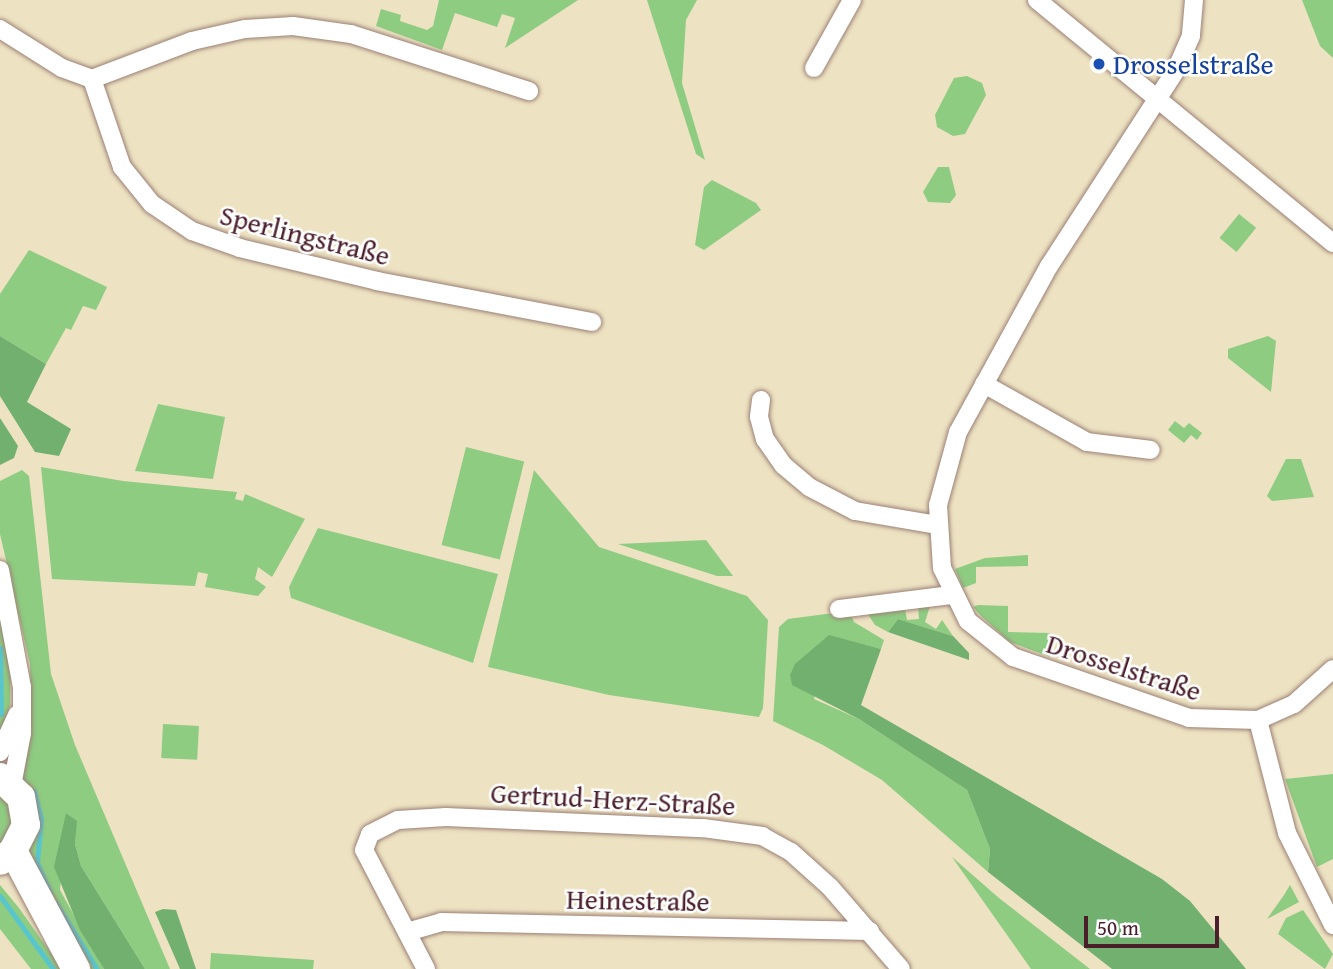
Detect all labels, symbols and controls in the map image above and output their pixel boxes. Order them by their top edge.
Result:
place label: Drosselstraße [1113,47,1274,81]
marker: Drosselstraße [1091,56,1107,72]
street label: Sperlingstraße [217,198,393,272]
street label: Drosselstraße [1042,626,1206,708]
street label: Gertrud-Herz-Straße [490,776,736,822]
street label: Heinestraße [566,882,710,918]
scale bar [1088,902,1223,946]
text: 50 m [1097,912,1139,943]

